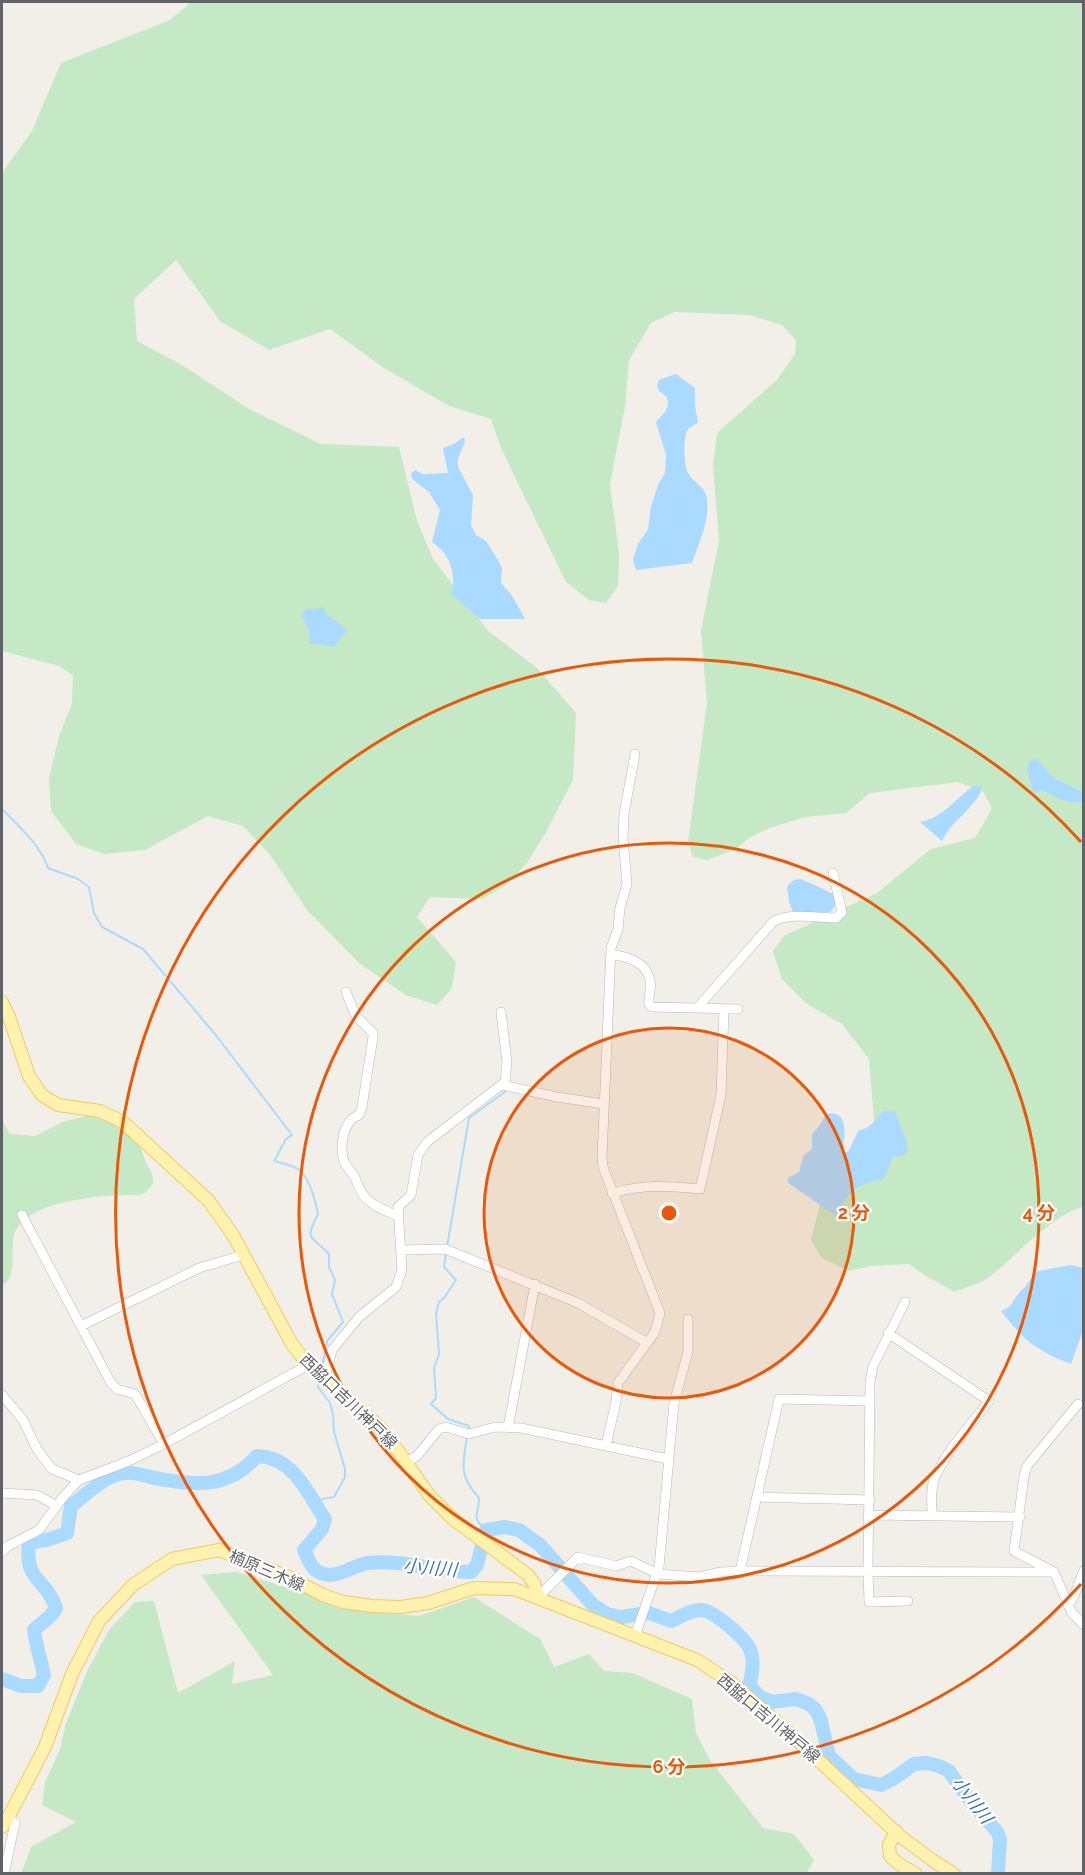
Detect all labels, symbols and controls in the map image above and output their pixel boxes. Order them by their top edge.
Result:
text: 2 分 [838,1202,870,1223]
text: 4 分 [1023,1202,1055,1223]
centre of rings [659,1203,679,1223]
street label: 西脇口吉川神戸線 [296,1350,401,1453]
street label: 楠原三木線 [226,1546,307,1595]
water label: 小川川 [402,1555,460,1580]
street label: 西脇口吉川神戸線 [714,1670,824,1767]
text: 6 分 [652,1756,686,1777]
water label: 小川川 [947,1772,999,1829]

